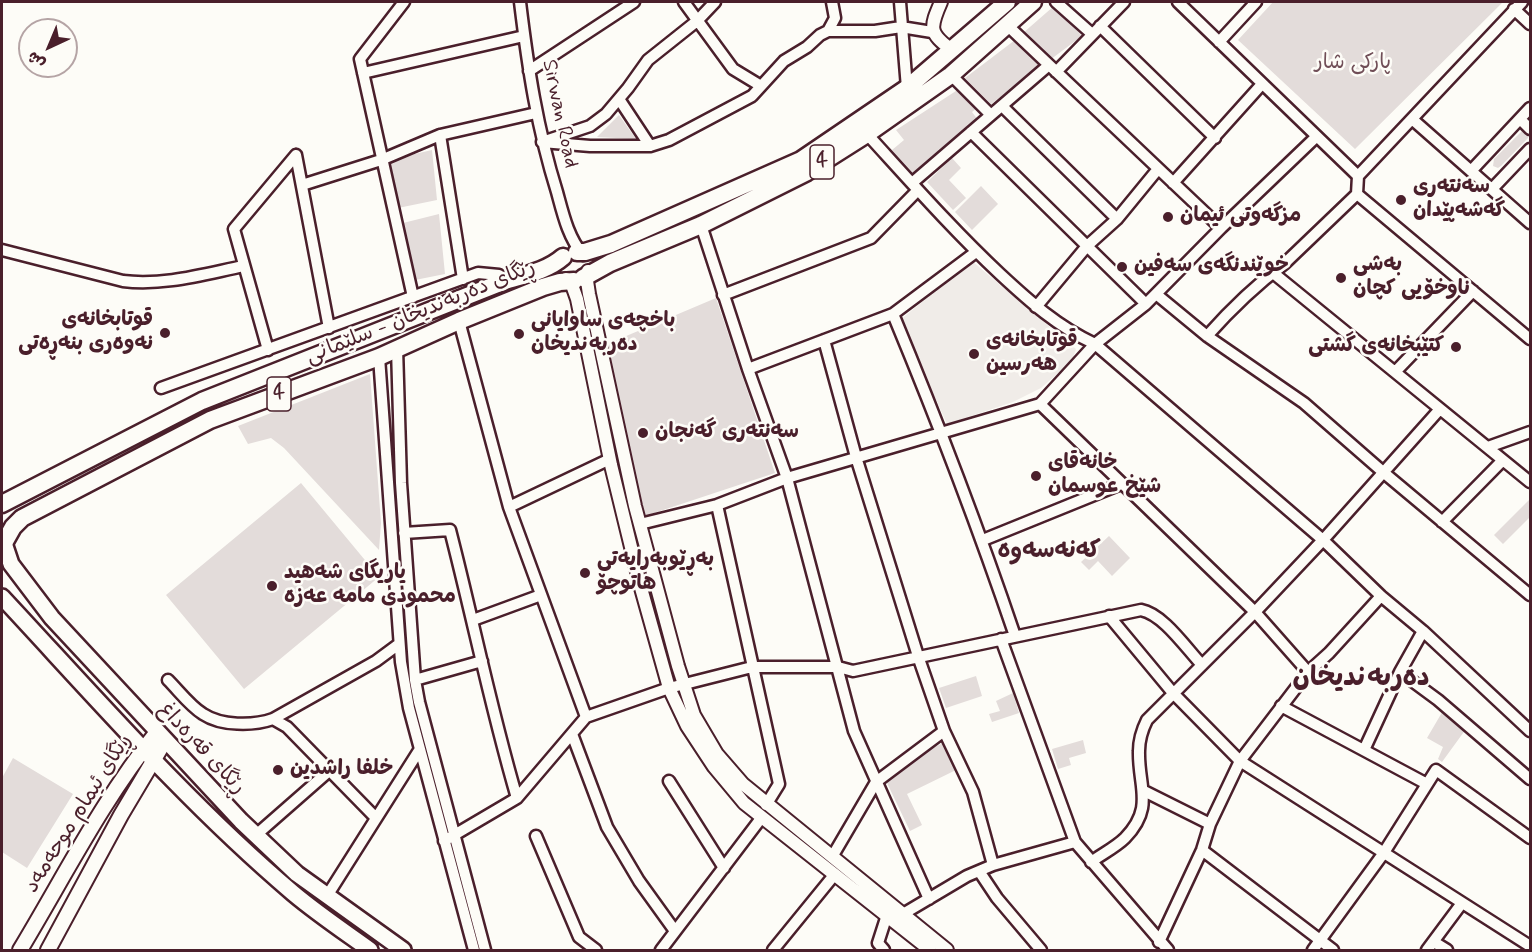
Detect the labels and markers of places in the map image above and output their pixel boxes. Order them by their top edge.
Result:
place label: سەنتەری گەشەپێدان [1413,175,1505,225]
marker: سەنتەری گەشەپێدان [1394,193,1408,207]
place label: مزگەوتی ئیمان [1180,204,1301,230]
marker: مزگەوتی ئیمان [1161,210,1175,224]
place label: بەشی ناوخۆیی کچان [1353,253,1470,303]
place label: خوێندنگەی سەفین [1134,254,1289,280]
marker: خوێندنگەی سەفین [1115,260,1129,274]
marker: بەشی ناوخۆیی کچان [1334,271,1348,285]
place label: قوتابخانەی نەوەری بنەڕەتی [18,308,153,358]
place label: باخچەی ساوایانی دەربەندیخان [531,309,675,359]
marker: قوتابخانەی نەوەری بنەڕەتی [158,326,172,340]
marker: باخچەی ساوایانی دەربەندیخان [512,327,526,341]
place label: قوتابخانەی هەرسین [986,329,1078,379]
place label: کتێبخانەی گشتی [1308,334,1444,360]
marker: کتێبخانەی گشتی [1449,340,1463,354]
marker: قوتابخانەی هەرسین [967,347,981,361]
place label: سەنتەری گەنجان [655,420,799,446]
marker: سەنتەری گەنجان [636,426,650,440]
place label: خانەقای شێخ عوسمان [1048,451,1161,501]
marker: خانەقای شێخ عوسمان [1029,469,1043,483]
place label: بەڕێوبەرایەتی هاتوچۆ [597,548,714,598]
place label: یاریگاى شه‌هید محمودى مامه‌ عه‌زه [284,561,456,611]
marker: بەڕێوبەرایەتی هاتوچۆ [578,566,592,580]
marker: یاریگاى شه‌هید محمودى مامه‌ عه‌زه [265,579,279,593]
place label: خلفا راشدين [290,757,393,783]
marker: خلفا راشدين [271,763,285,777]

